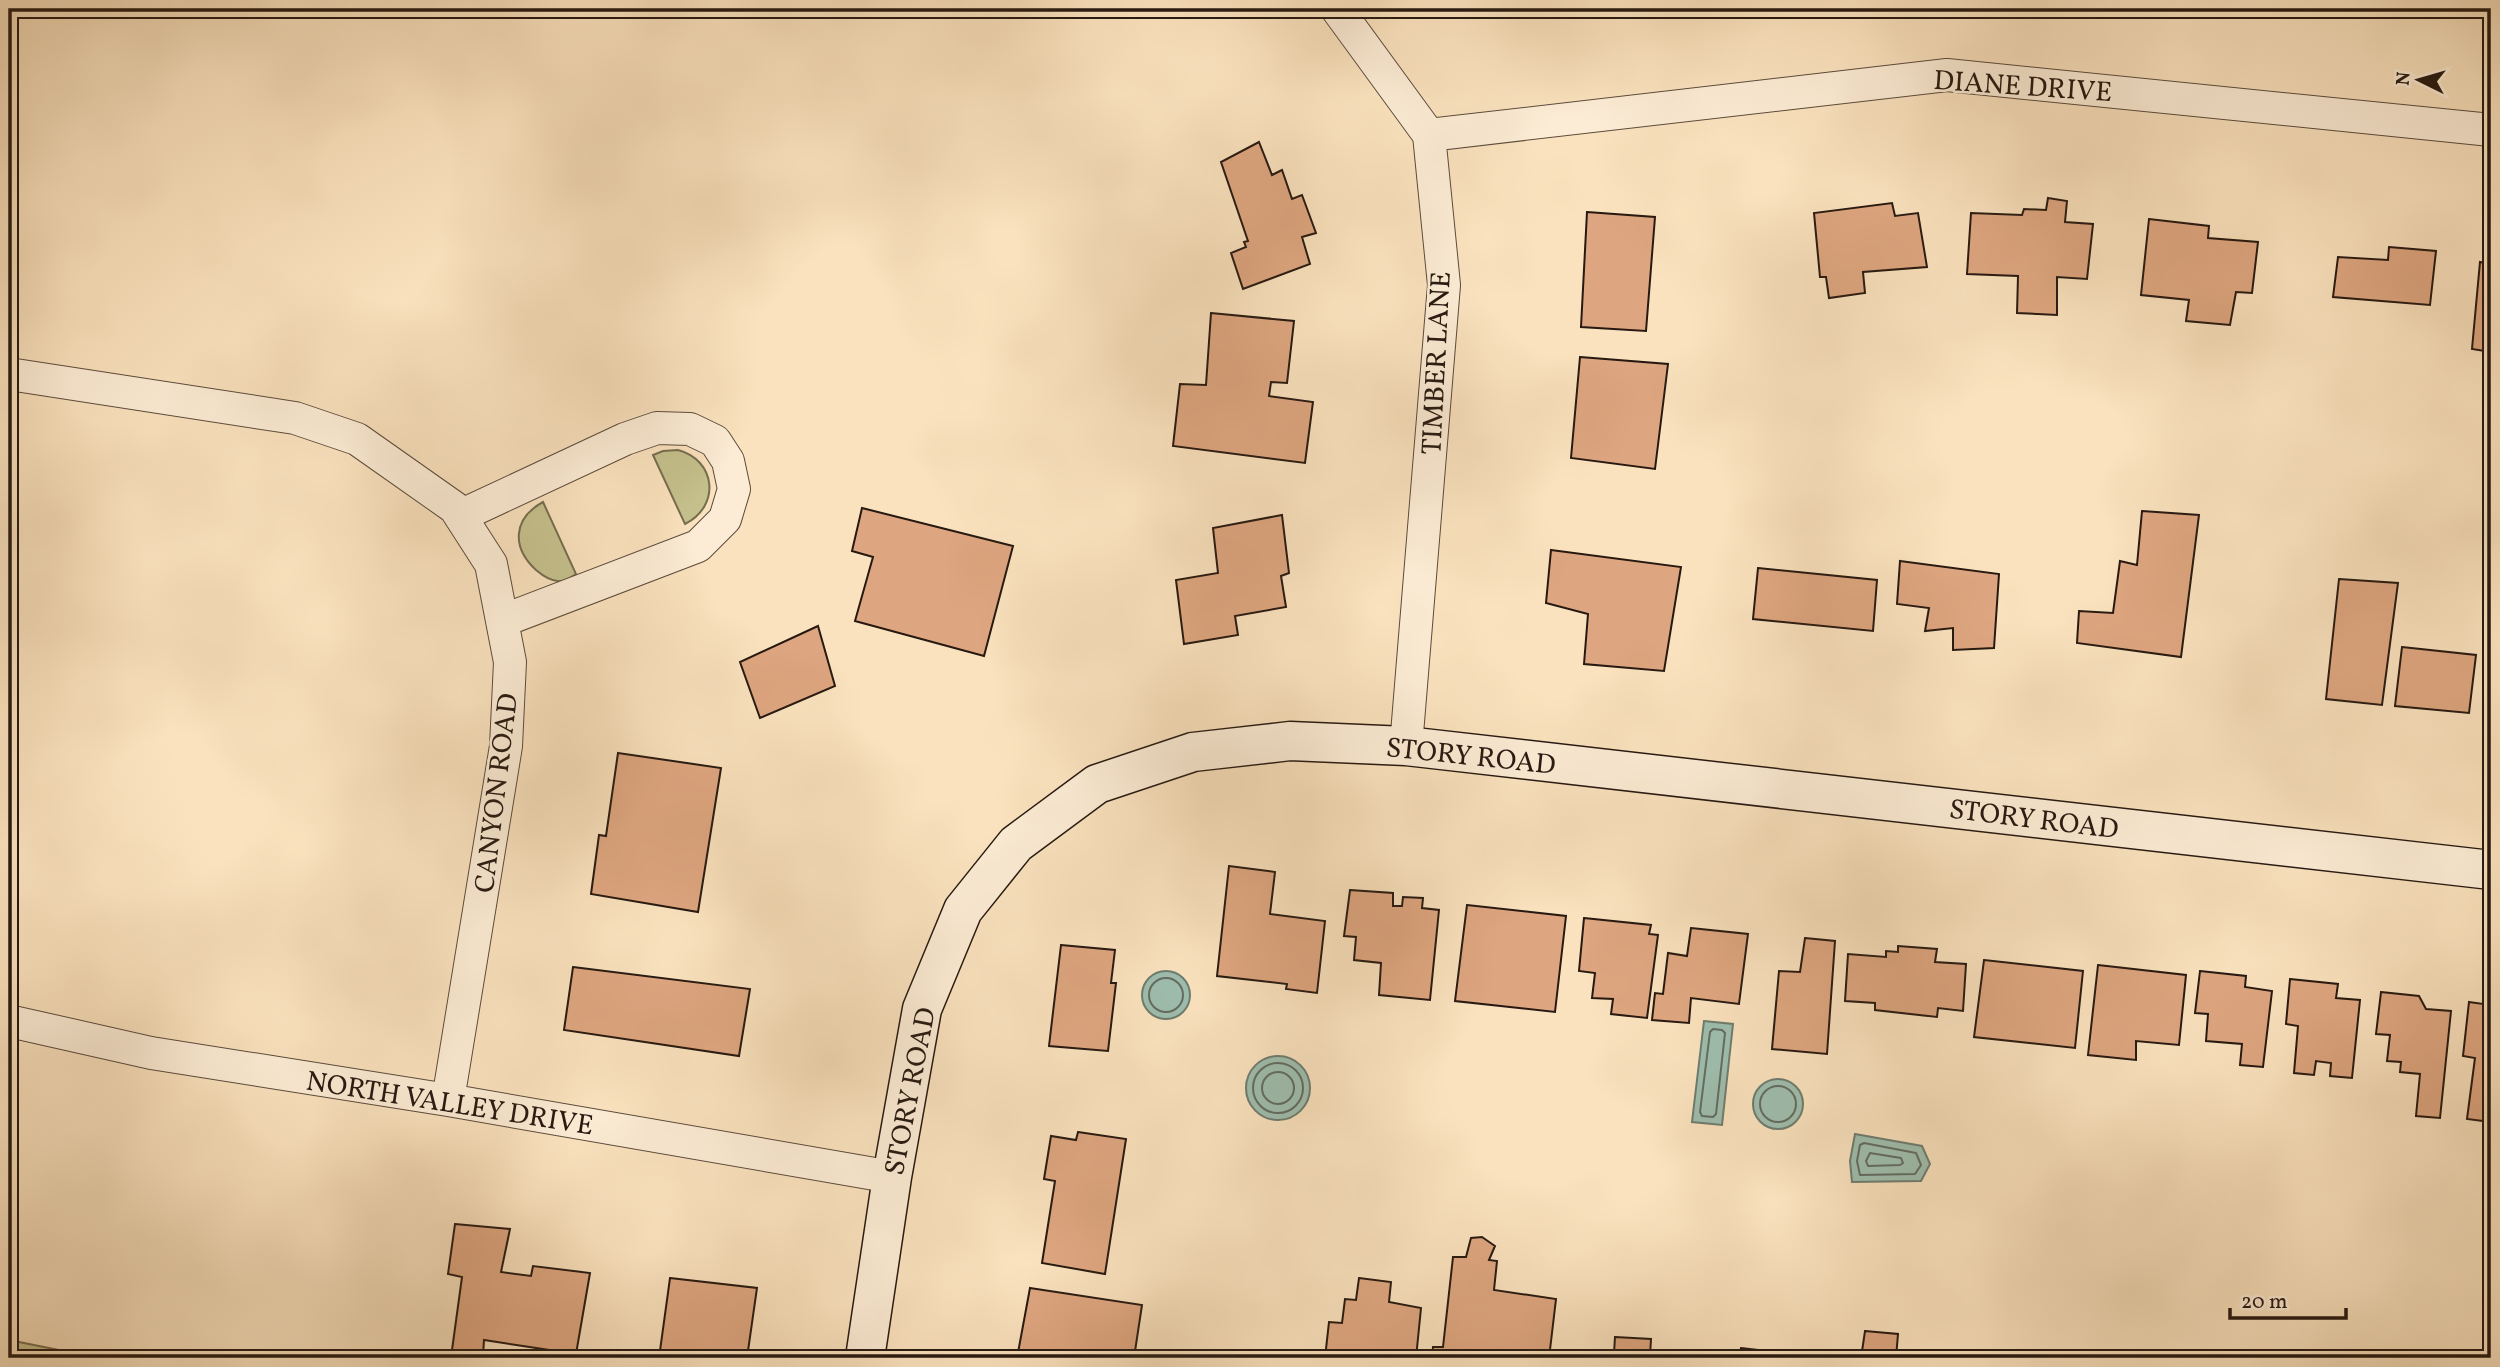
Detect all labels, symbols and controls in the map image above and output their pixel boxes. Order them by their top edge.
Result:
north arrow [2384,46,2454,116]
street label: DIANE DRIVE [1932,62,2113,113]
text: N [2391,70,2418,87]
street label: TIMBER LANE [1413,270,1462,456]
street label: CANYON ROAD [466,691,529,895]
street label: STORY ROAD [1384,729,1557,786]
street label: STORY ROAD [1947,791,2121,850]
street label: STORY ROAD [876,1004,947,1179]
street label: NORTH VALLEY DRIVE [303,1062,596,1146]
scale bar [2230,1276,2346,1320]
text: 20 m [2241,1288,2287,1317]

